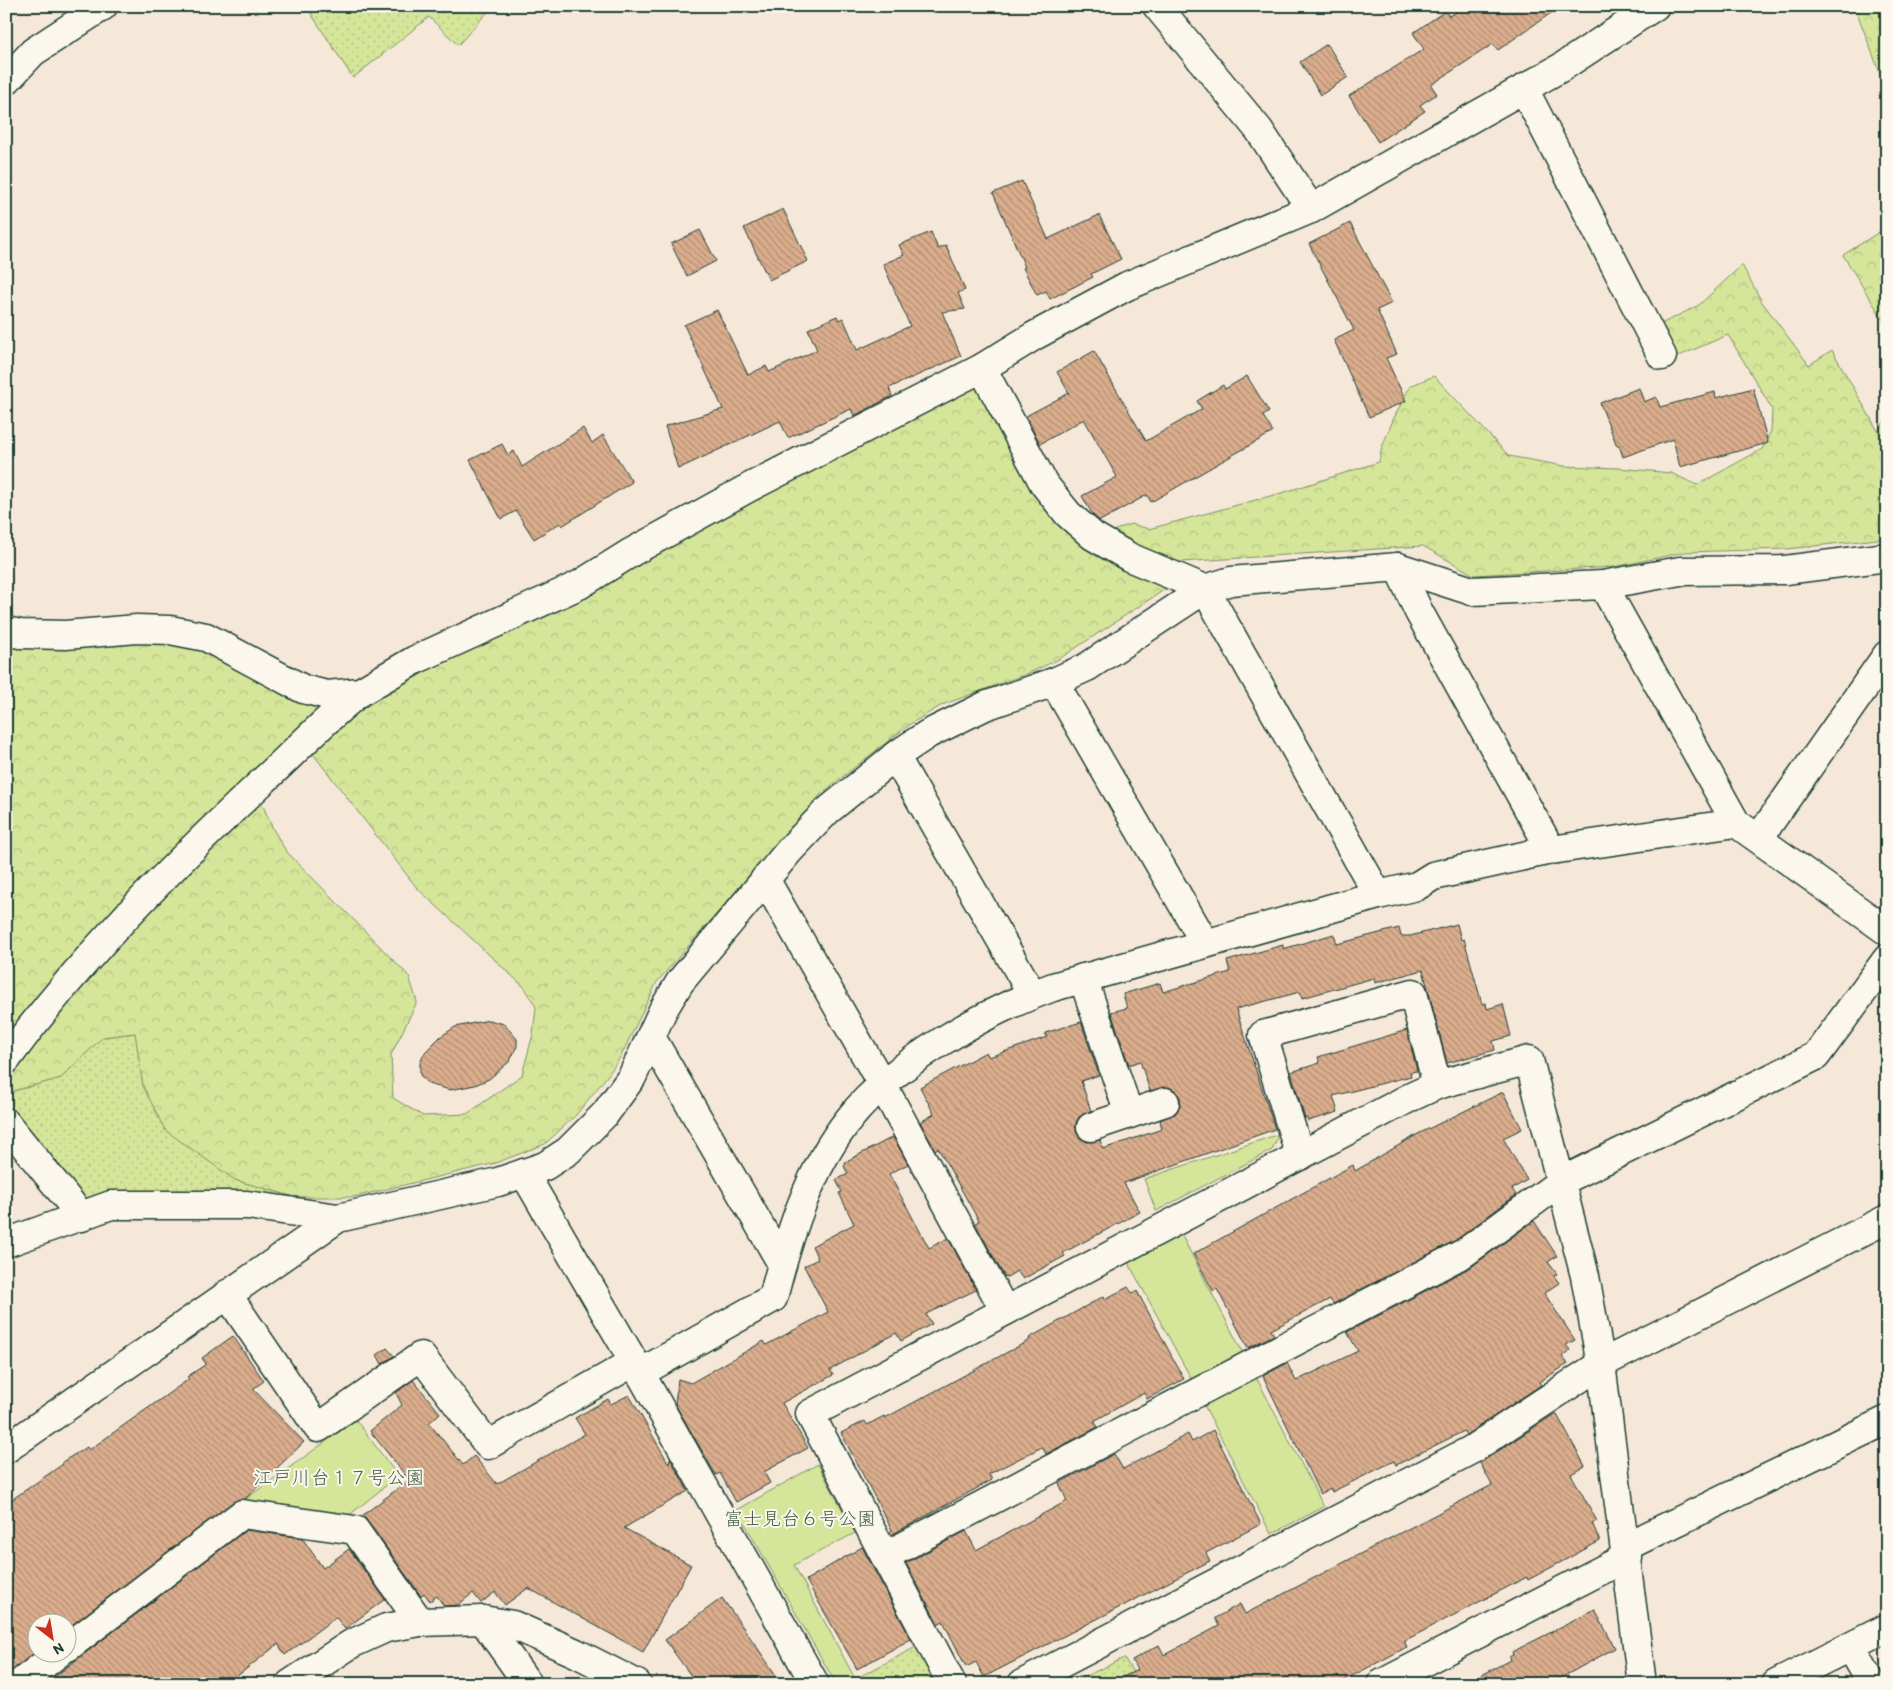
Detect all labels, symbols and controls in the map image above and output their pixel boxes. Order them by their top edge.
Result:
park label: 江戸川台１７号公園 [253,1466,425,1489]
park label: 富士見台６号公園 [724,1507,876,1530]
north arrow [28,1612,78,1662]
text: N [50,1639,67,1658]

